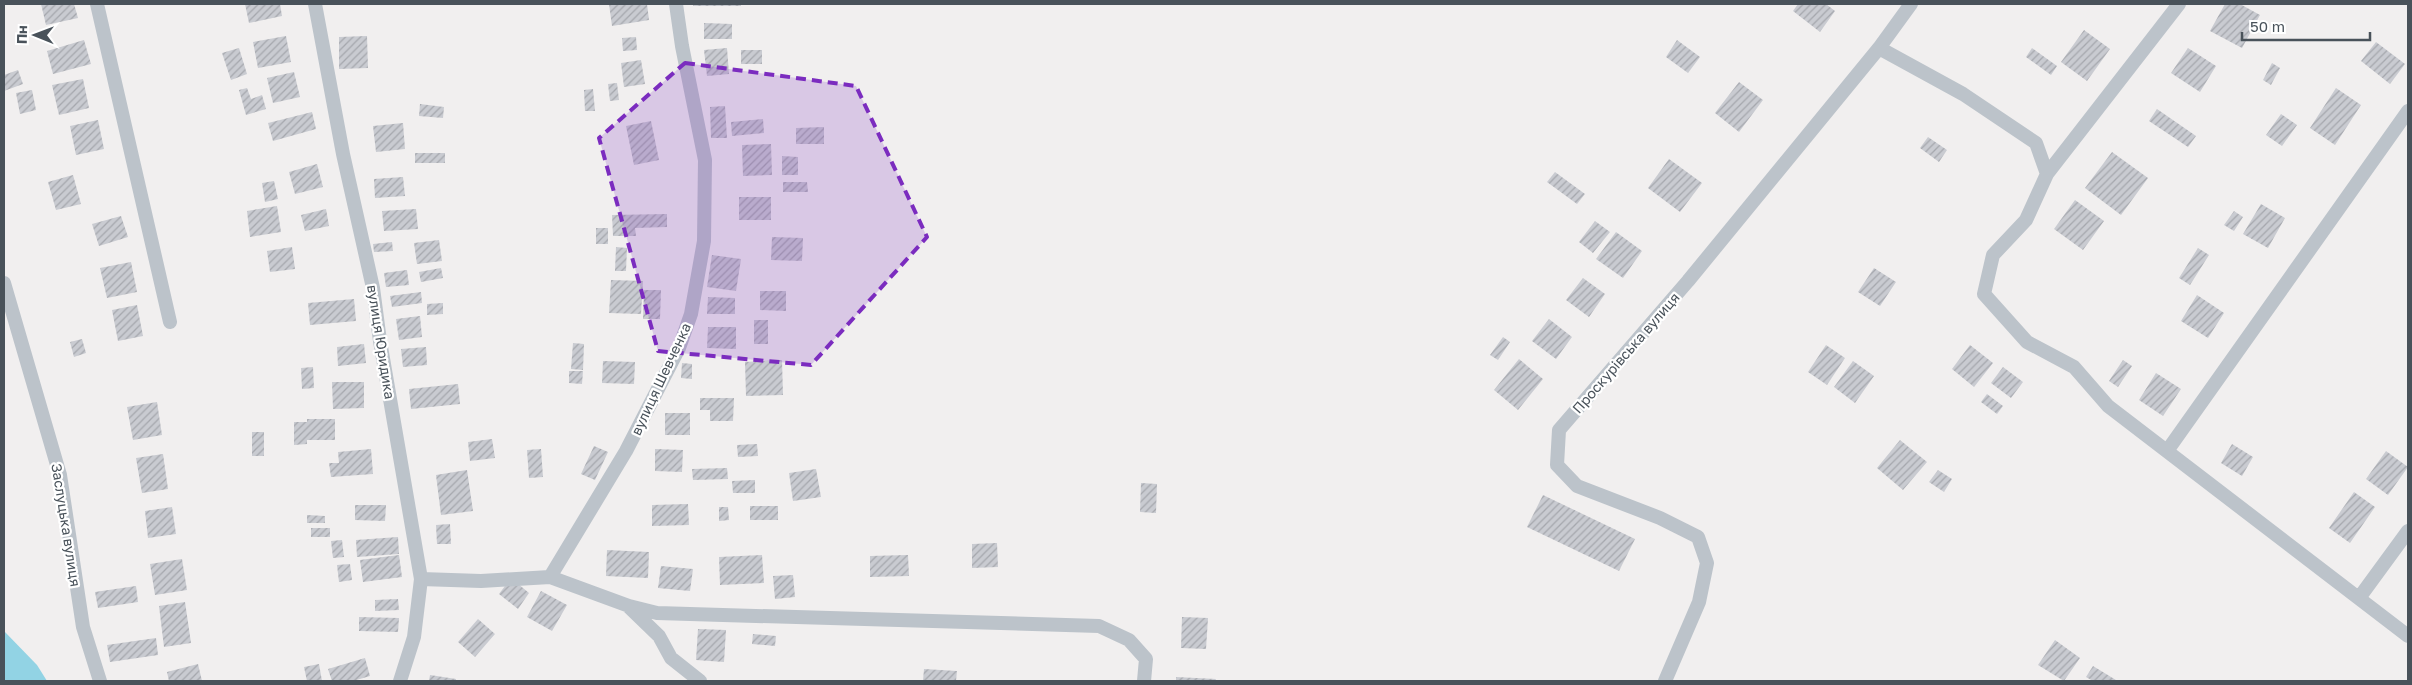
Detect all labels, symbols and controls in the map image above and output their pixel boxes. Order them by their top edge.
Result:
north arrow [10,10,60,60]
scale bar [2242,10,2370,42]
text: 50 m [2250,17,2285,35]
text: Пн [13,25,30,44]
street label: вулиця Юридика [364,284,399,400]
street label: Проскурівська вулиця [1569,289,1683,417]
street label: вулиця Шевченка [627,320,694,438]
street label: Заслуцька вулиця [48,462,85,588]

